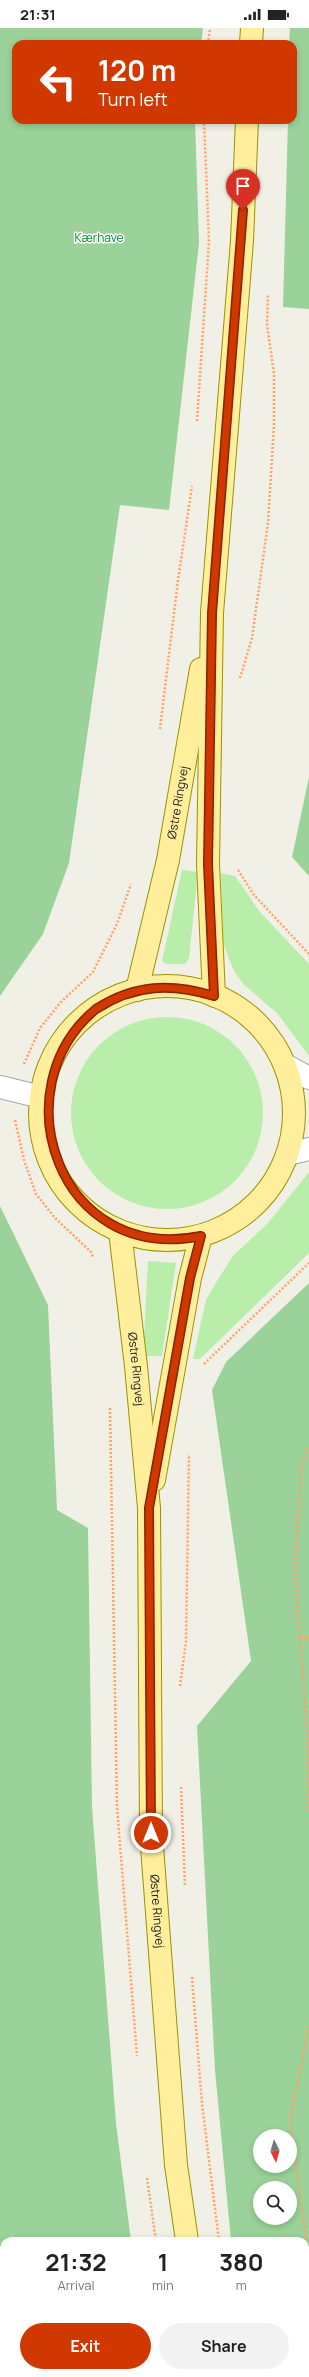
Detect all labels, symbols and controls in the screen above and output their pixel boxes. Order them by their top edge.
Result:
text: 21:31 [20,4,56,25]
text: 120 m [98,51,176,89]
icon: left [32,56,84,108]
text: Turn left [98,87,168,111]
pin [226,169,260,210]
icon: arrive [232,175,254,197]
park label: Kærhave [74,229,124,246]
street label: Østre Ringvej [163,765,192,840]
street label: Østre Ringvej [124,1331,149,1407]
position arrow [130,1812,172,1854]
street label: Østre Ringvej [146,1874,169,1949]
north arrow [253,2129,297,2173]
map controls [253,2129,297,2225]
button: search [253,2181,297,2225]
text: 21:32 [45,2245,107,2278]
text: 1 [158,2245,168,2278]
text: 380 [219,2245,264,2278]
text: Arrival [57,2276,95,2294]
text: min [152,2276,174,2294]
text: m [236,2276,247,2294]
button: Exit [20,2323,151,2369]
button: Share [159,2323,289,2369]

